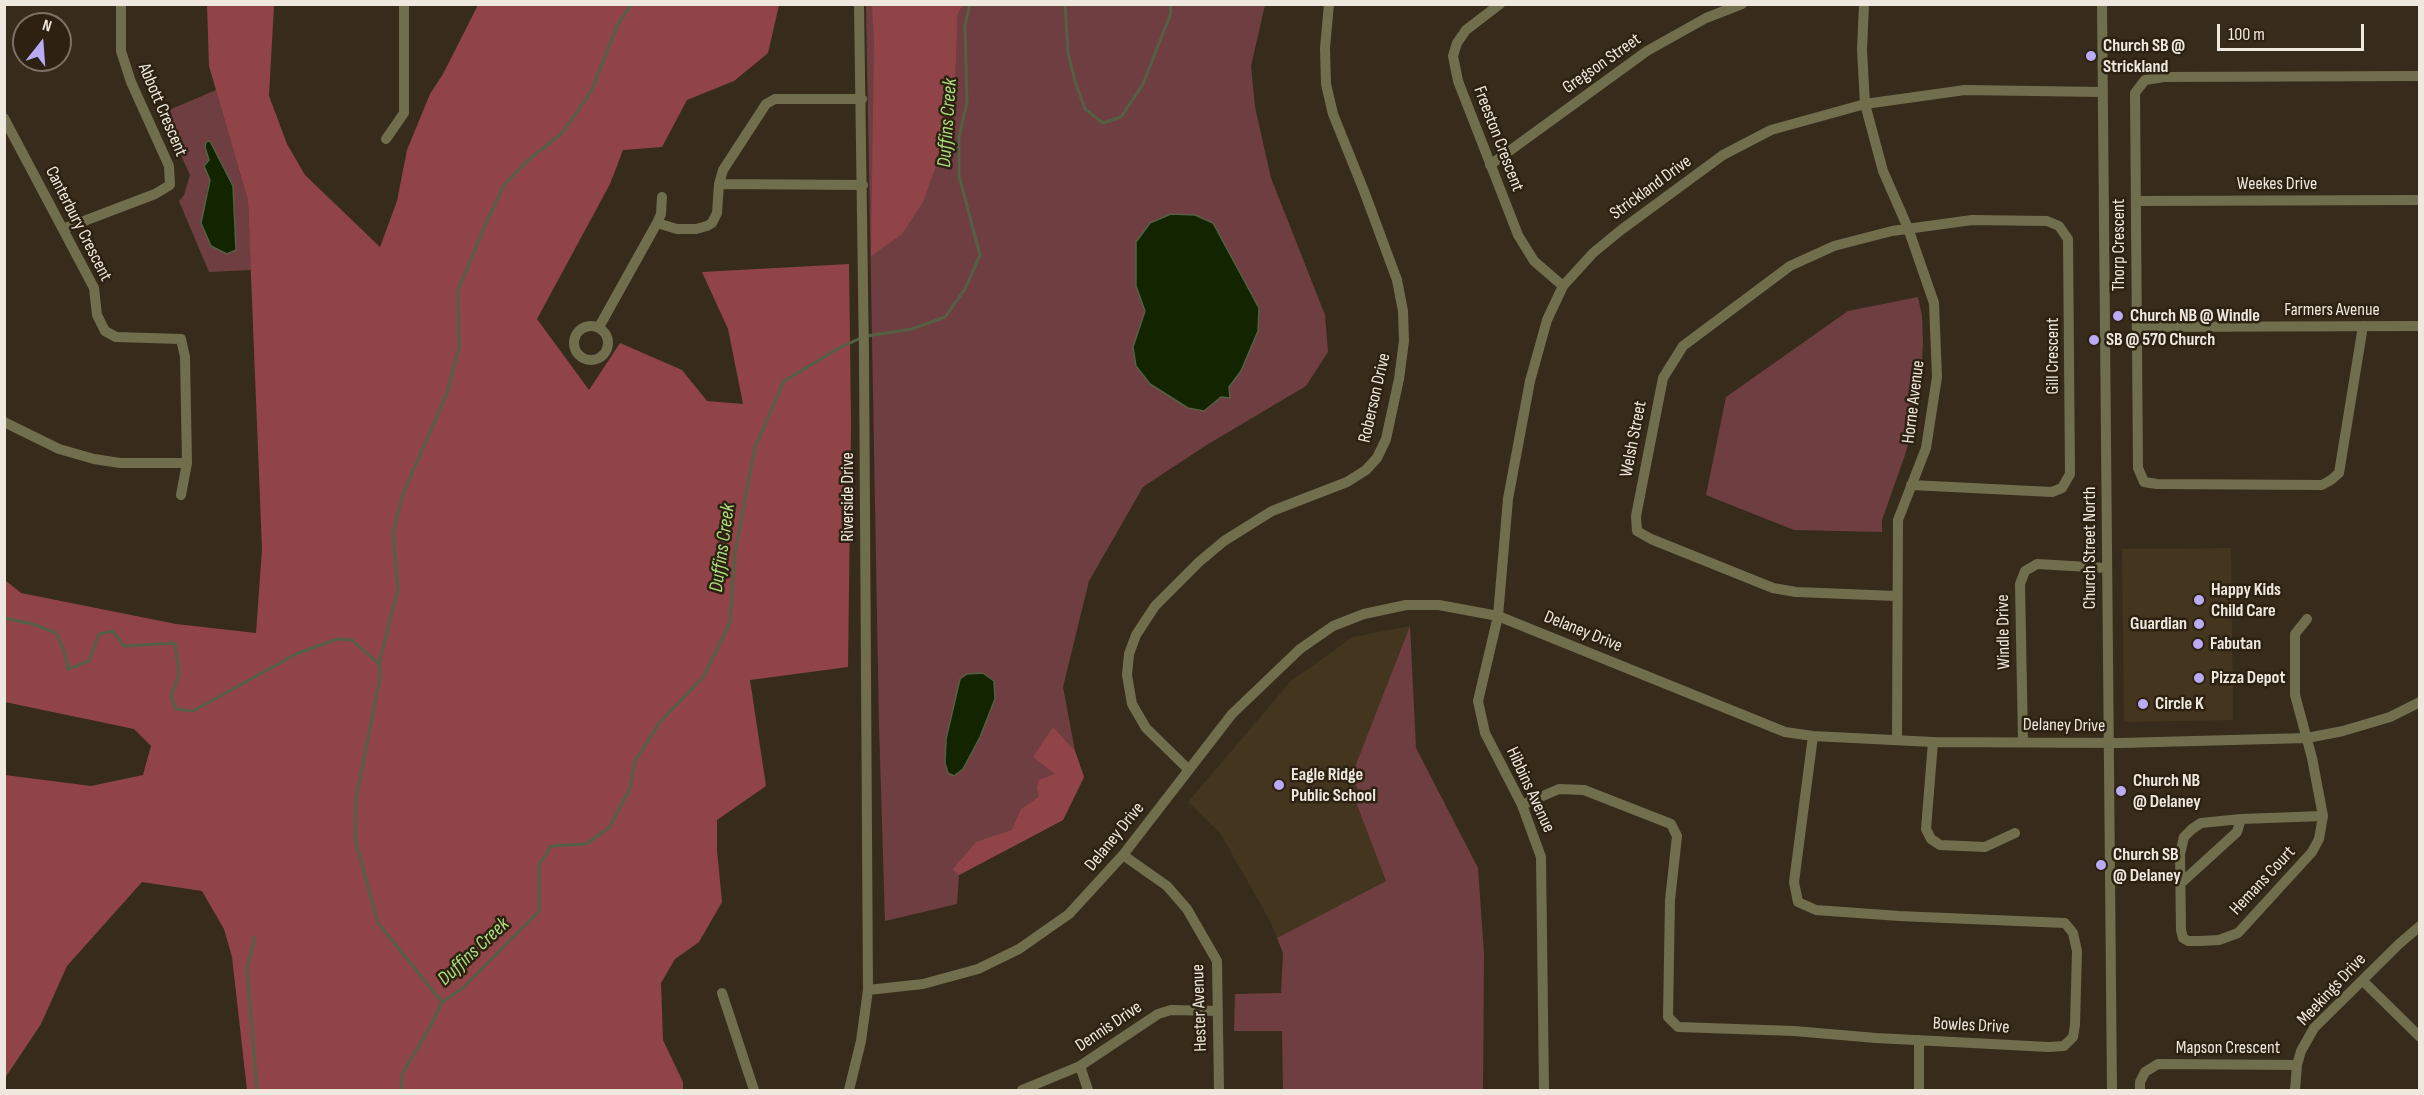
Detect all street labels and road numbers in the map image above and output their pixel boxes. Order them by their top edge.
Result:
street label: Gregson Street [1559,29,1645,99]
street label: Abbott Crescent [133,60,191,160]
street label: Freeston Crescent [1468,83,1528,195]
street label: Strickland Drive [1606,151,1696,225]
street label: Canterbury Crescent [40,163,116,285]
street label: Weekes Drive [2237,173,2317,195]
street label: Thorp Crescent [2108,199,2130,291]
street label: Farmers Avenue [2284,299,2380,321]
street label: Gill Crescent [2042,318,2064,394]
street label: Roberson Drive [1354,351,1396,445]
street label: Horne Avenue [1898,359,1930,445]
street label: Welsh Street [1616,399,1652,479]
street label: Riverside Drive [837,452,859,542]
street label: Church Street North [2079,487,2101,609]
street label: Windle Drive [1993,594,2015,670]
street label: Delaney Drive [1541,607,1625,657]
street label: Delaney Drive [2023,714,2105,738]
street label: Hibbins Avenue [1501,744,1559,836]
street label: Delaney Drive [1081,798,1149,876]
street label: Hemans Court [2226,842,2300,920]
street label: Meekings Drive [2293,949,2371,1031]
street label: Hester Avenue [1188,964,1212,1052]
street label: Dennis Drive [1072,997,1146,1057]
street label: Bowles Drive [1932,1013,2010,1039]
street label: Mapson Crescent [2176,1037,2280,1059]

